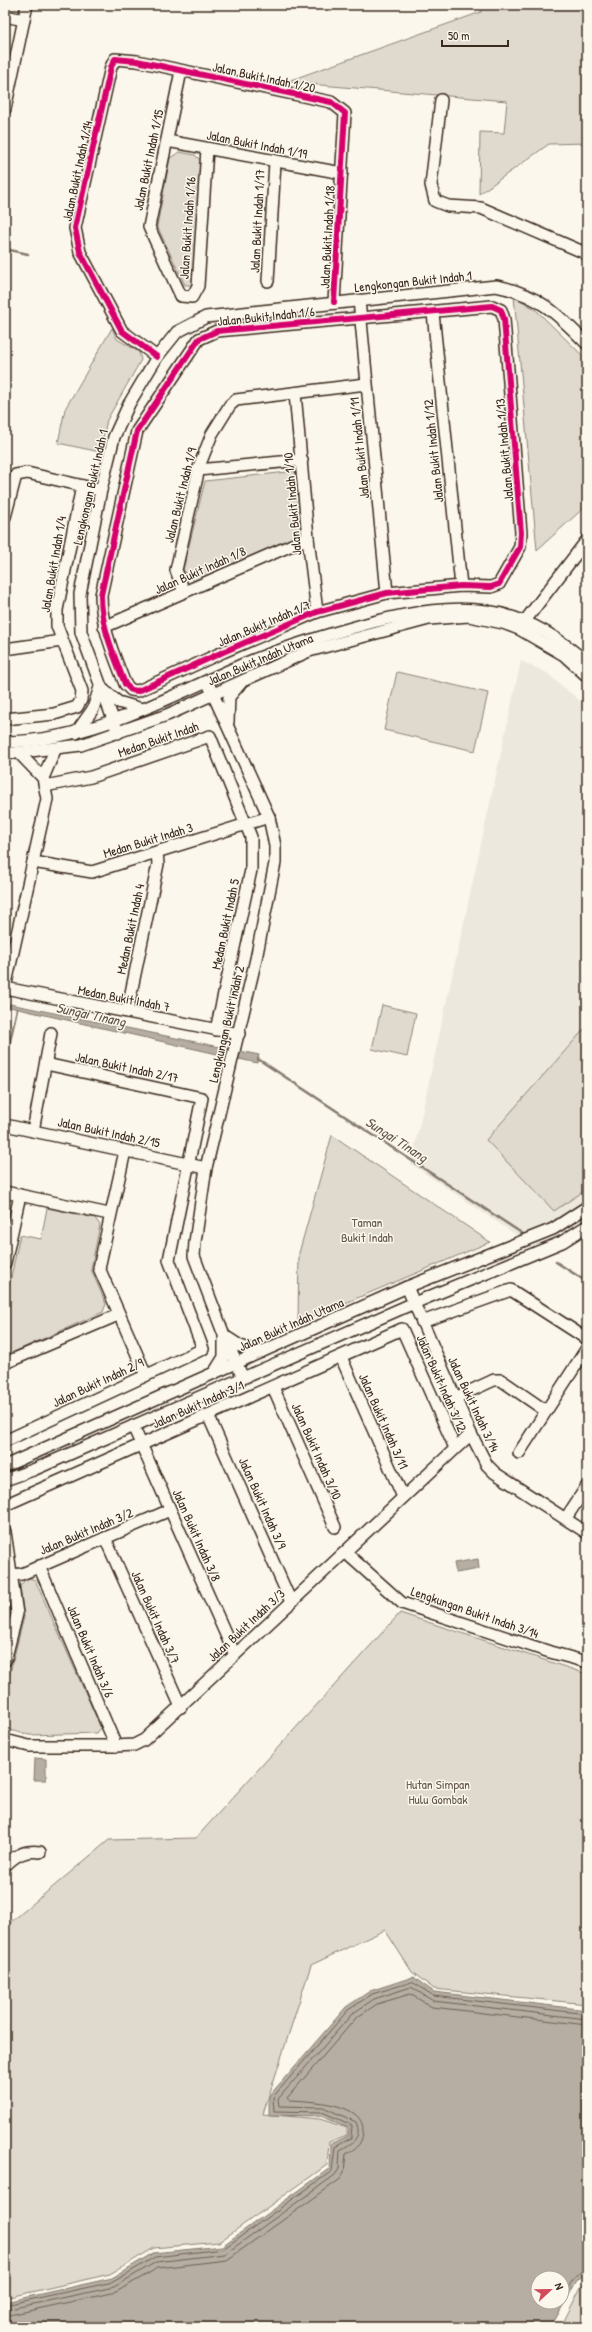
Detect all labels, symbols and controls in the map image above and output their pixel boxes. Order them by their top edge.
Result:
scale bar [442,22,508,48]
text: 50 m [448,27,469,44]
street label: Jalan Bukit Indah 1/20 [211,57,317,97]
street label: Jalan Bukit Indah 1/15 [129,107,168,212]
street label: Jalan Bukit Indah 1/14 [58,119,96,223]
street label: Jalan Bukit Indah 1/19 [205,125,309,163]
street label: Jalan Bukit Indah 1/17 [245,169,269,273]
street label: Jalan Bukit Indah 1/16 [174,176,200,280]
street label: Jalan Bukit Indah 1/18 [315,185,339,289]
street label: Lengkongan Bukit Indah 1 [353,266,473,296]
street label: Jalan Bukit Indah 1/6 [216,302,316,330]
street label: Jalan Bukit Indah 1/11 [345,396,373,500]
street label: Jalan Bukit Indah 1/13 [491,398,517,502]
street label: Jalan Bukit Indah 1/12 [419,399,447,503]
street label: Lengkongan Bukit Indah 1 [68,427,112,546]
street label: Jalan Bukit Indah 1/9 [159,445,201,544]
street label: Jalan Bukit Indah 1/10 [279,452,305,556]
street label: Jalan Bukit Indah 1/4 [36,514,70,614]
street label: Jalan Bukit Indah 1/8 [151,542,249,598]
street label: Jalan Bukit Indah 1/7 [215,595,313,651]
street label: Jalan Bukit Indah Utama [204,629,316,689]
street label: Medan Bukit Indah [115,717,201,761]
street label: Medan Bukit Indah 3 [101,818,195,862]
street label: Medan Bukit Indah 5 [207,876,244,971]
street label: Medan Bukit Indah 4 [112,882,148,976]
street label: Lengkungan Bukit Indah 2 [204,964,248,1084]
street label: Medan Bukit Indah 7 [76,980,172,1016]
water label: Sungai Tinang [54,997,128,1032]
street label: Jalan Bukit Indah 2/17 [74,1047,180,1087]
street label: Jalan Bukit Indah 2/15 [56,1112,162,1152]
water label: Sungai Tinang [362,1112,432,1167]
park label: Taman Bukit Indah [341,1213,394,1246]
street label: Jalan Bukit Indah Utama [236,1293,346,1355]
street label: Jalan Bukit Indah 3/12 [413,1332,471,1434]
street label: Jalan Bukit Indah 2/9 [49,1353,147,1411]
street label: Jalan Bukit Indah 3/14 [444,1353,504,1455]
street label: Jalan Bukit Indah 3/11 [355,1370,413,1472]
street label: Jalan Bukit Indah 3/1 [149,1376,247,1432]
street label: Jalan Bukit Indah 3/10 [288,1400,347,1502]
street label: Jalan Bukit Indah 3/9 [235,1454,291,1552]
street label: Jalan Bukit Indah 3/8 [169,1486,226,1584]
street label: Jalan Bukit Indah 3/2 [37,1503,135,1559]
street label: Jalan Bukit Indah 3/7 [127,1568,185,1666]
street label: Lengkungan Bukit Indah 3/14 [409,1582,541,1642]
street label: Jalan Bukit Indah 3/3 [203,1584,289,1666]
street label: Jalan Bukit Indah 3/6 [63,1602,119,1700]
park label: Hutan Simpan Hulu Gombak [406,1775,470,1808]
north arrow [530,2270,570,2310]
text: N [552,2281,567,2292]

